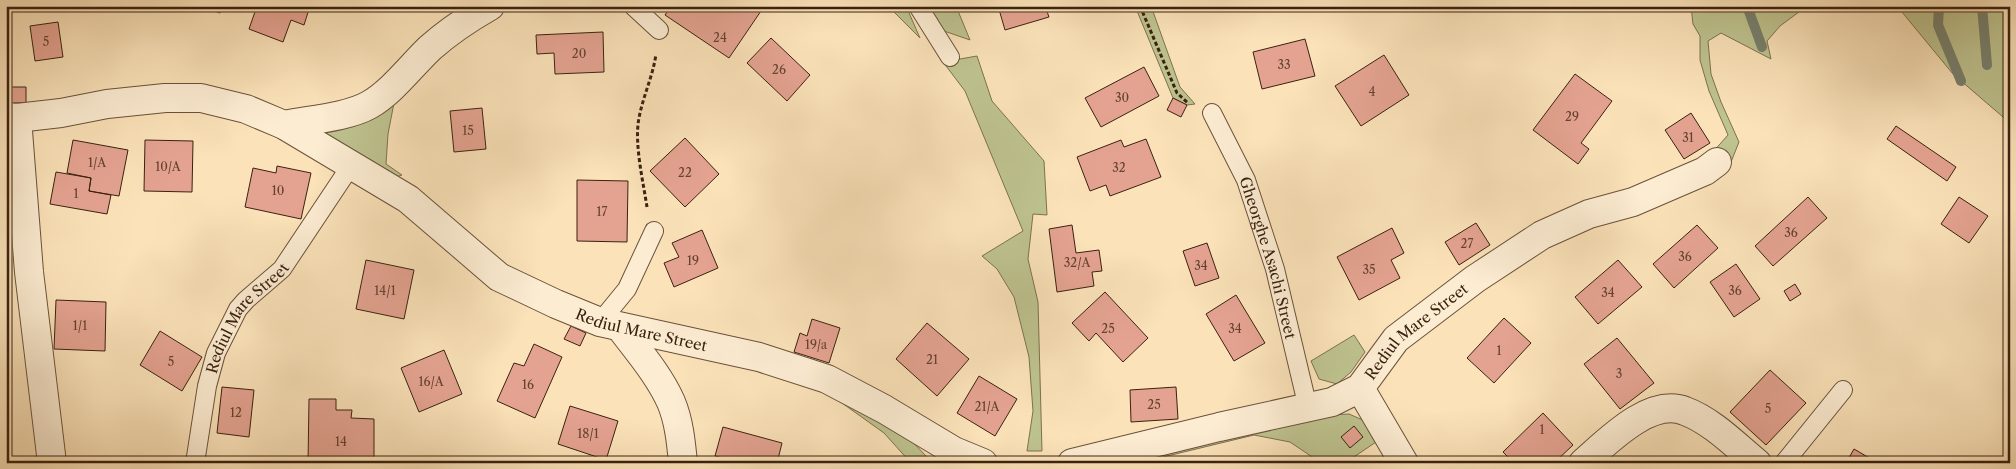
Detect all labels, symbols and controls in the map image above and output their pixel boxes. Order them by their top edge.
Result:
house number: 24 [713,30,727,45]
house number: 5 [43,34,49,49]
house number: 20 [572,46,586,61]
house number: 33 [1277,57,1291,72]
house number: 26 [772,62,786,77]
house number: 4 [1369,84,1376,99]
house number: 30 [1115,90,1129,105]
house number: 29 [1565,109,1579,124]
house number: 15 [462,123,474,138]
house number: 31 [1682,130,1694,145]
house number: 1/A [88,155,107,170]
house number: 10/A [155,159,182,174]
house number: 32 [1112,160,1126,175]
house number: 22 [678,165,692,180]
street label: Gheorghe Asachi Street [1236,174,1301,341]
house number: 10 [272,183,284,198]
house number: 1 [73,186,79,201]
house number: 17 [597,204,608,219]
house number: 36 [1784,225,1798,240]
house number: 27 [1461,236,1473,251]
house number: 36 [1678,249,1692,264]
house number: 19 [687,253,699,268]
house number: 32/A [1064,255,1091,270]
house number: 34 [1194,258,1208,273]
street label: Rediul Mare Street [201,259,293,375]
house number: 35 [1362,262,1376,277]
street label: Rediul Mare Street [1360,278,1472,383]
house number: 14/1 [374,283,396,298]
house number: 36 [1728,283,1742,298]
house number: 34 [1601,285,1615,300]
street label: Rediul Mare Street [573,304,710,355]
house number: 1/1 [73,318,87,333]
house number: 25 [1101,321,1115,336]
house number: 34 [1228,321,1242,336]
house number: 19/a [805,337,828,352]
house number: 1 [1496,343,1502,358]
house number: 21 [926,352,938,367]
house number: 5 [168,354,174,369]
house number: 3 [1616,366,1622,381]
house number: 16/A [418,374,445,389]
house number: 16 [522,377,534,392]
house number: 25 [1147,397,1161,412]
house number: 21/A [975,399,1001,414]
house number: 5 [1765,401,1771,416]
house number: 12 [230,405,242,420]
house number: 1 [1539,422,1545,437]
house number: 18/1 [577,426,599,441]
house number: 14 [335,434,347,449]

